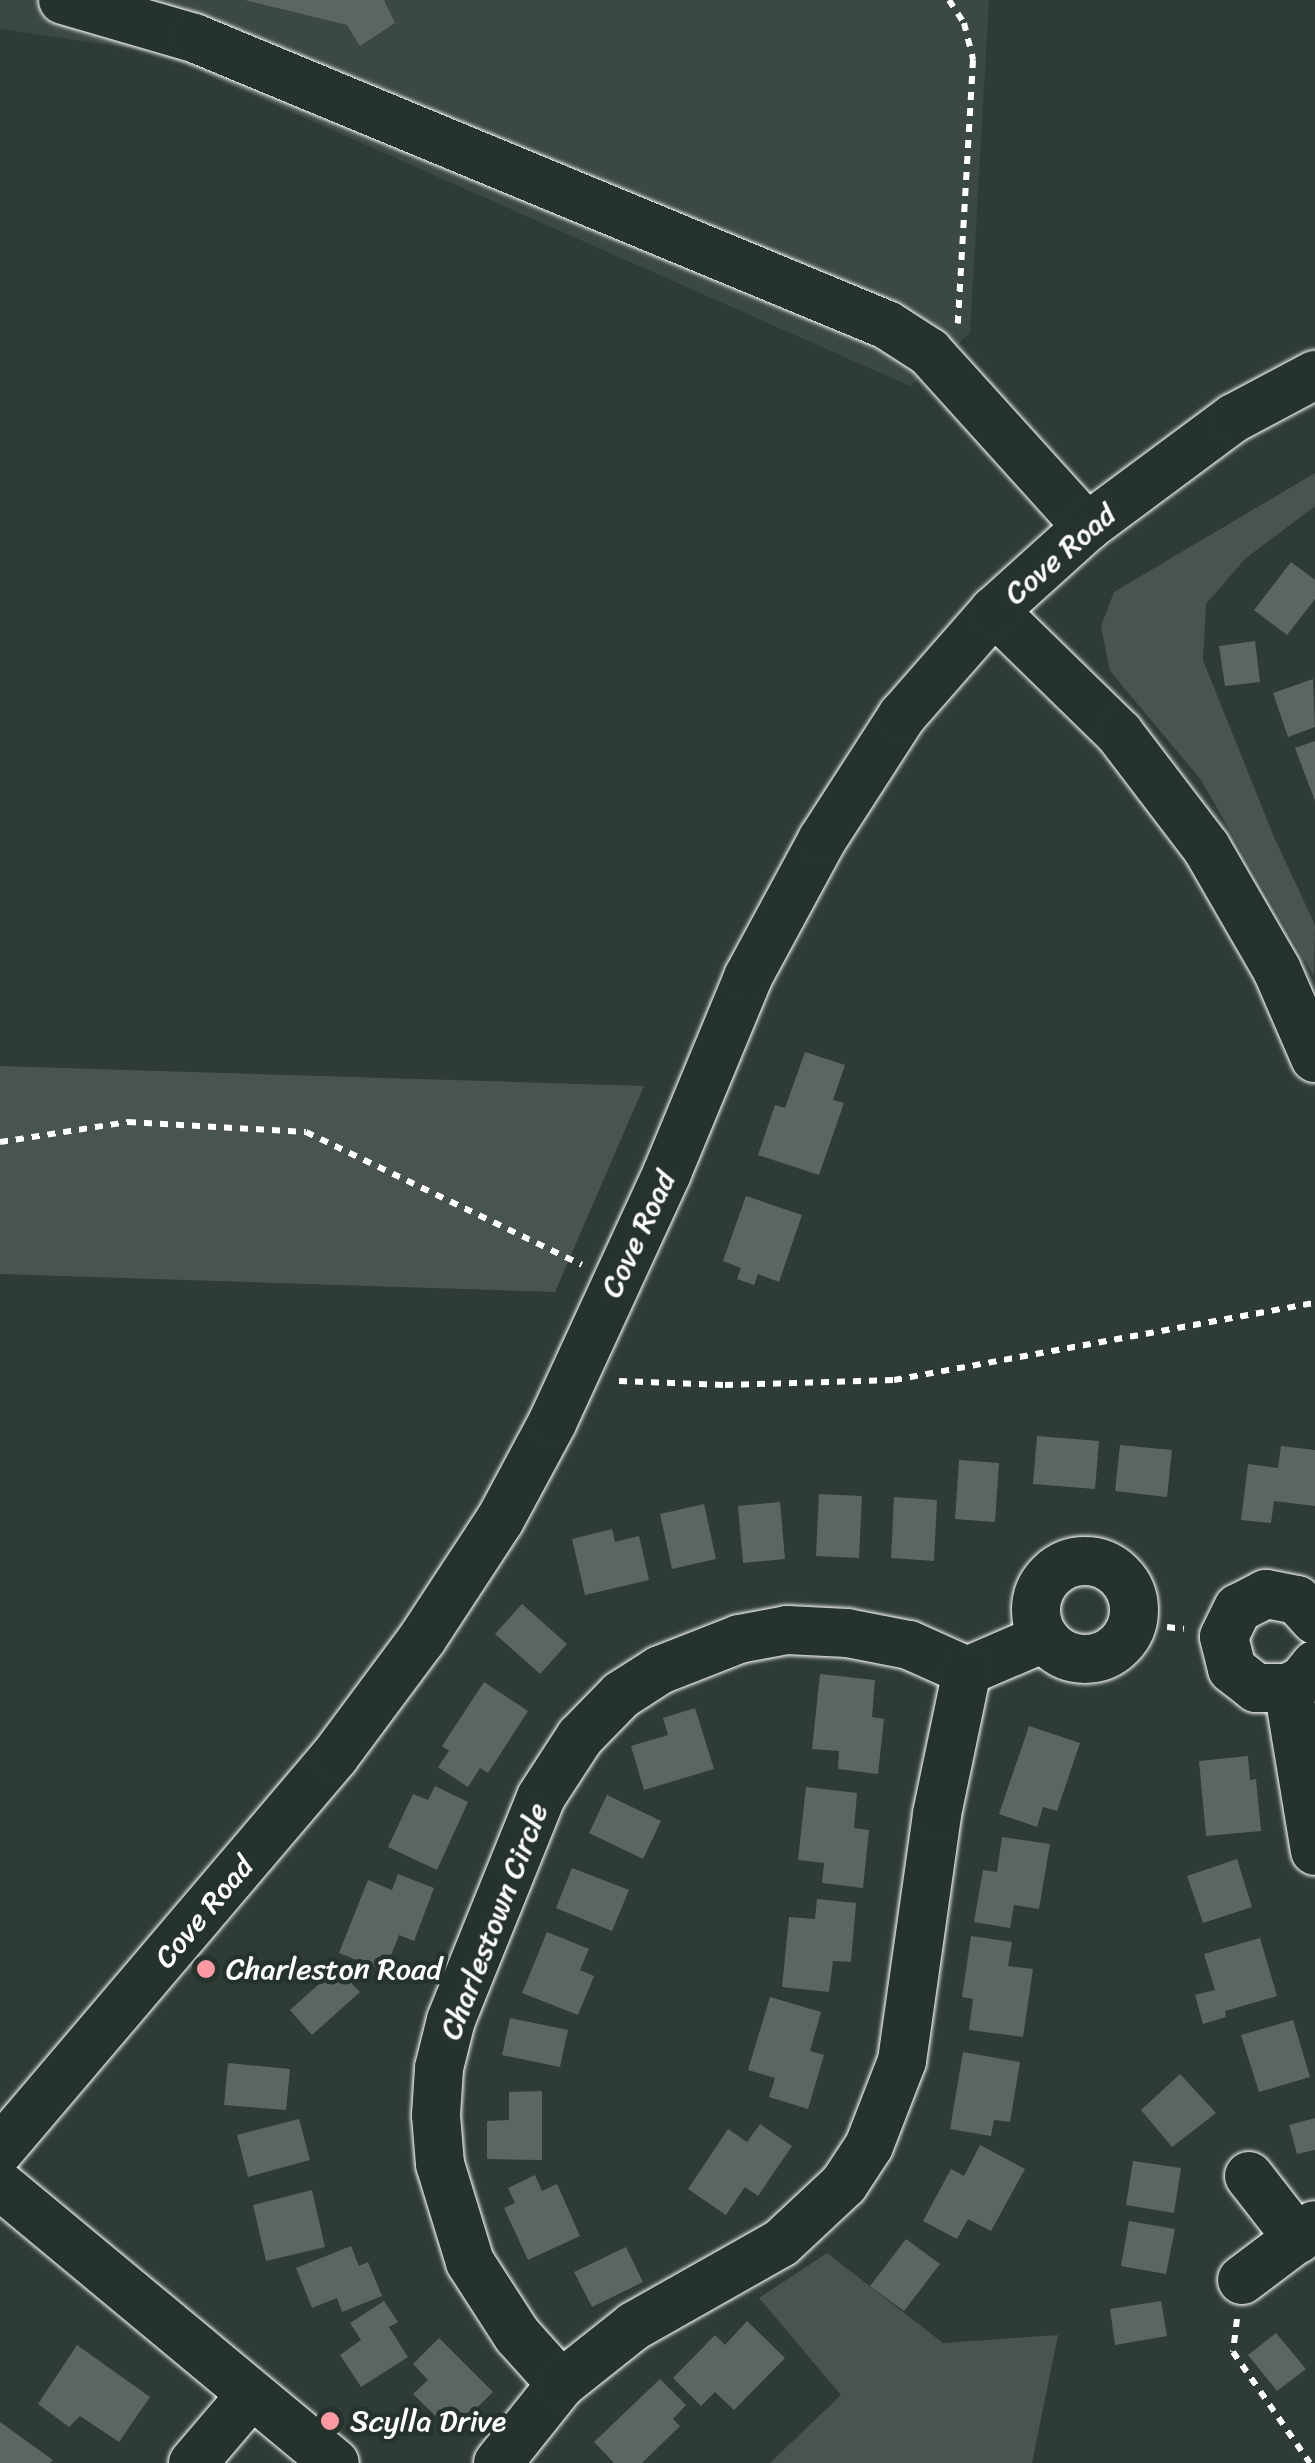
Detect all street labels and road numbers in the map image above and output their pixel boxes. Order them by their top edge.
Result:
street label: Cove Road [997,496,1123,612]
street label: Cove Road [593,1165,683,1303]
street label: Charlestown Circle [432,1798,556,2044]
street label: Cove Road [147,1849,261,1975]

